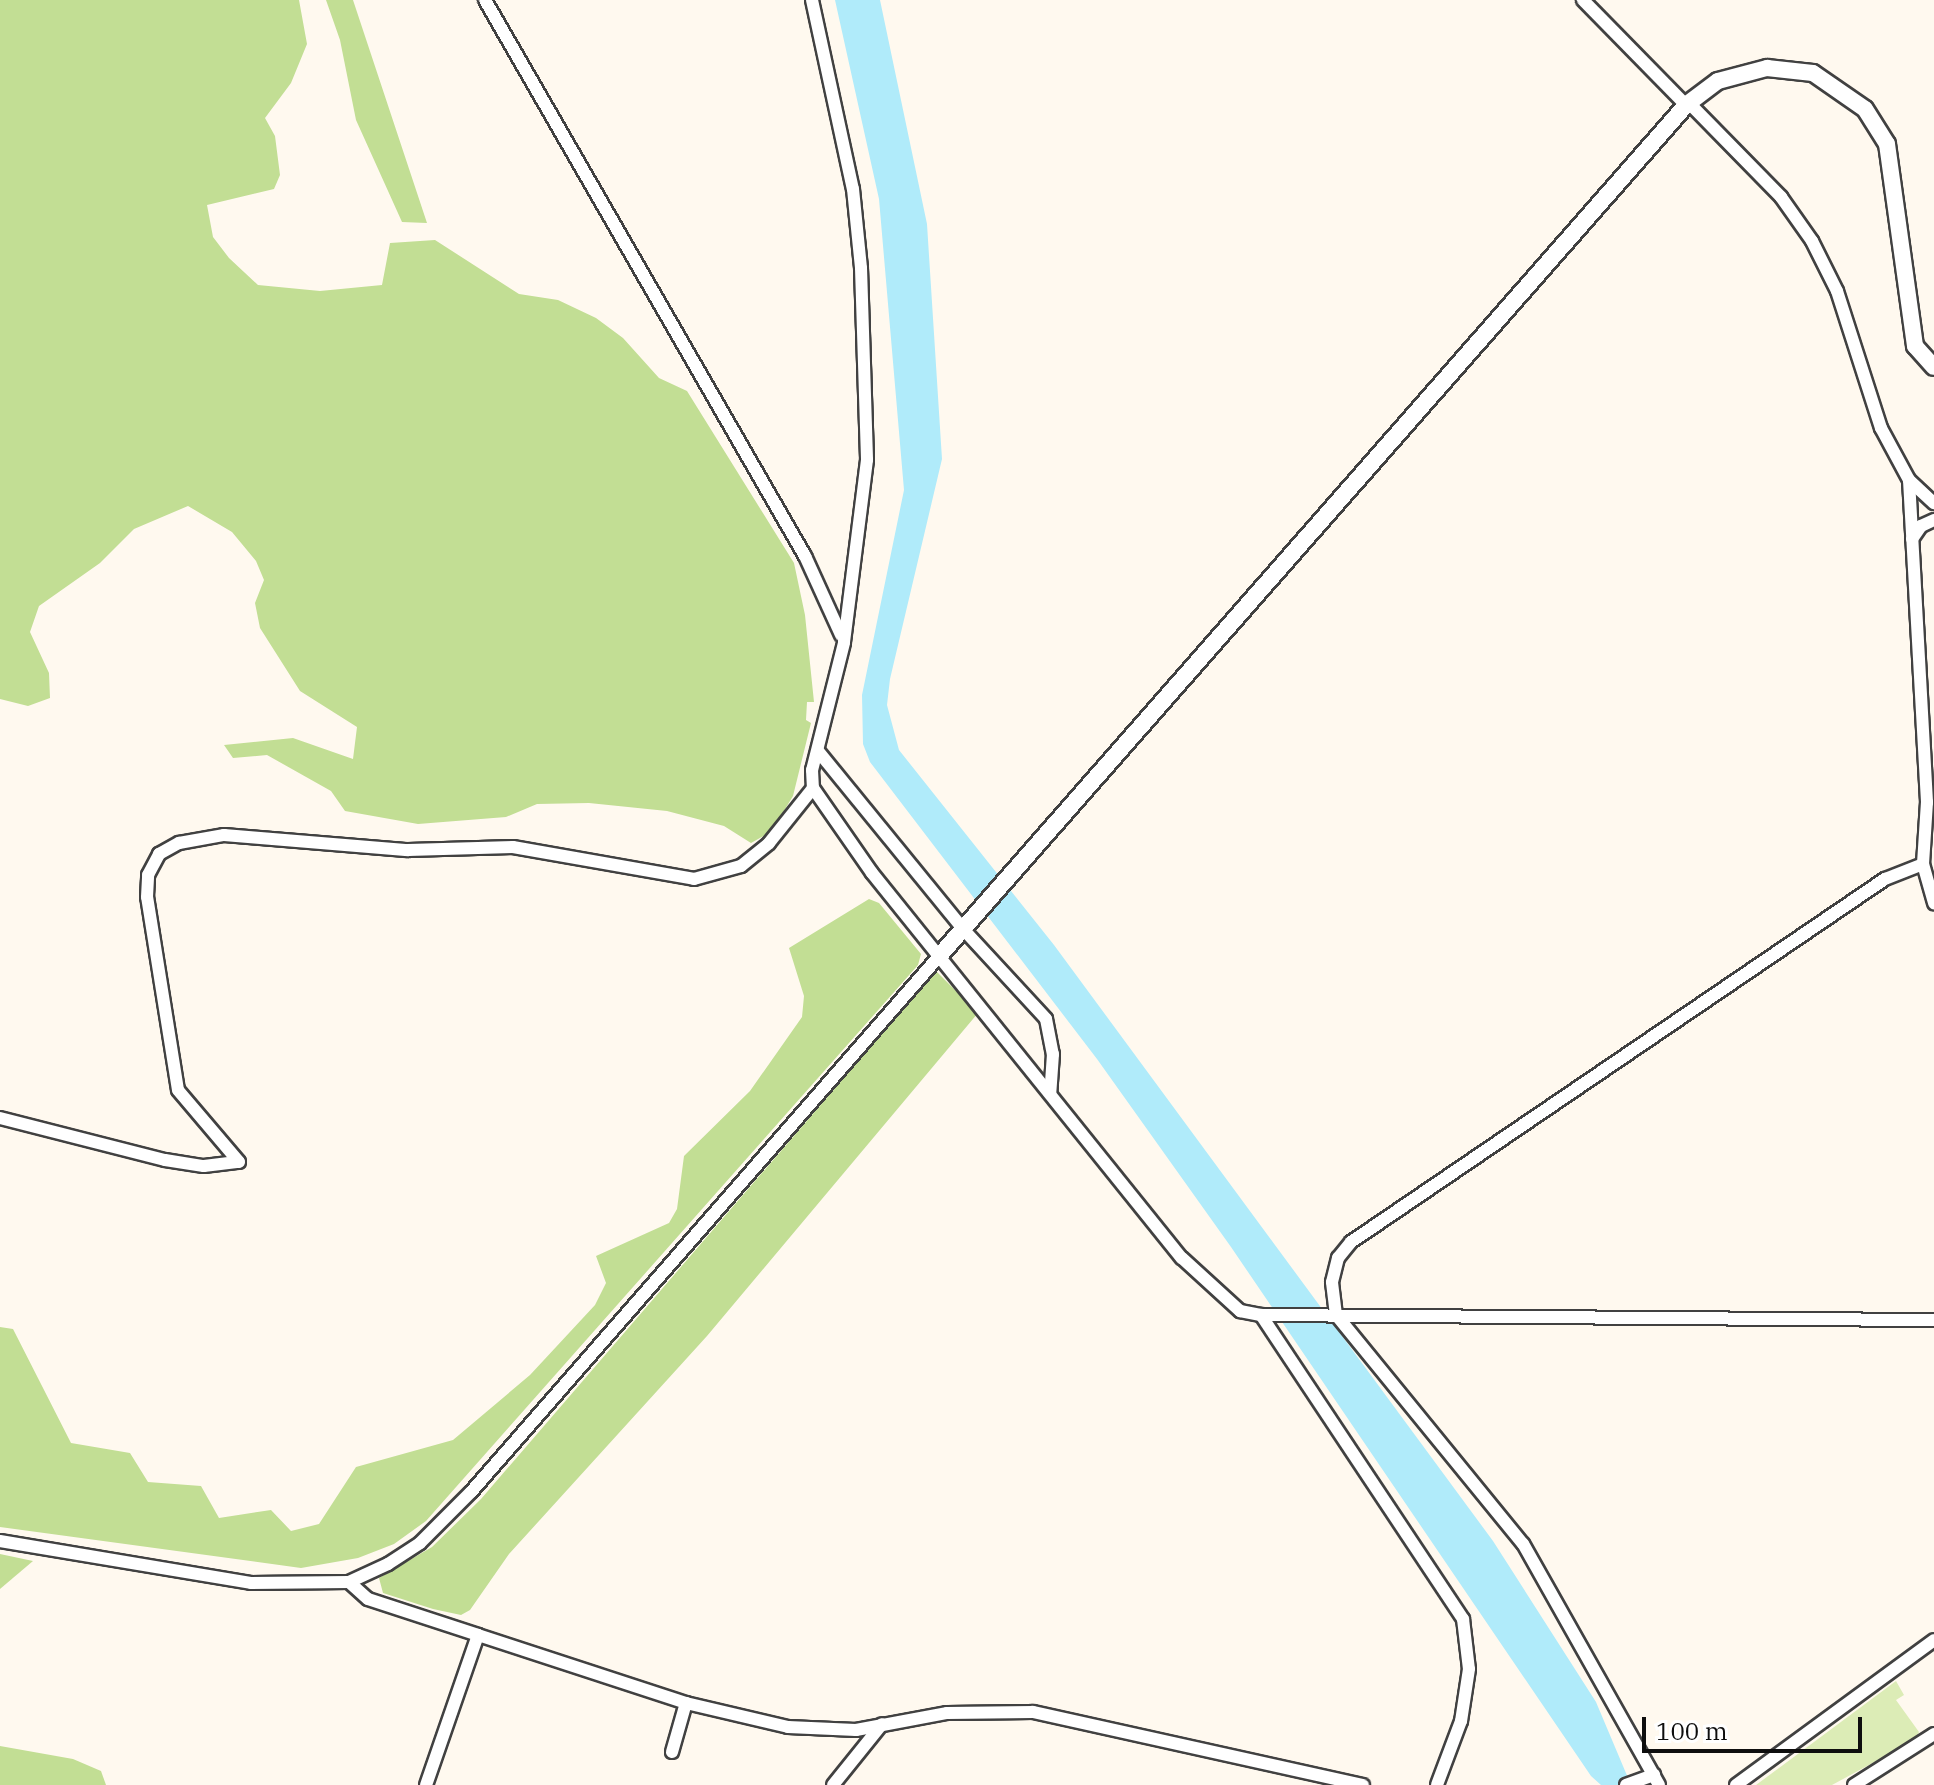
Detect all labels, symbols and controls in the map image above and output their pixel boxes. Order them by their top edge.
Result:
scale bar [1646,1701,1866,1751]
text: 100 m [1656,1715,1728,1747]

